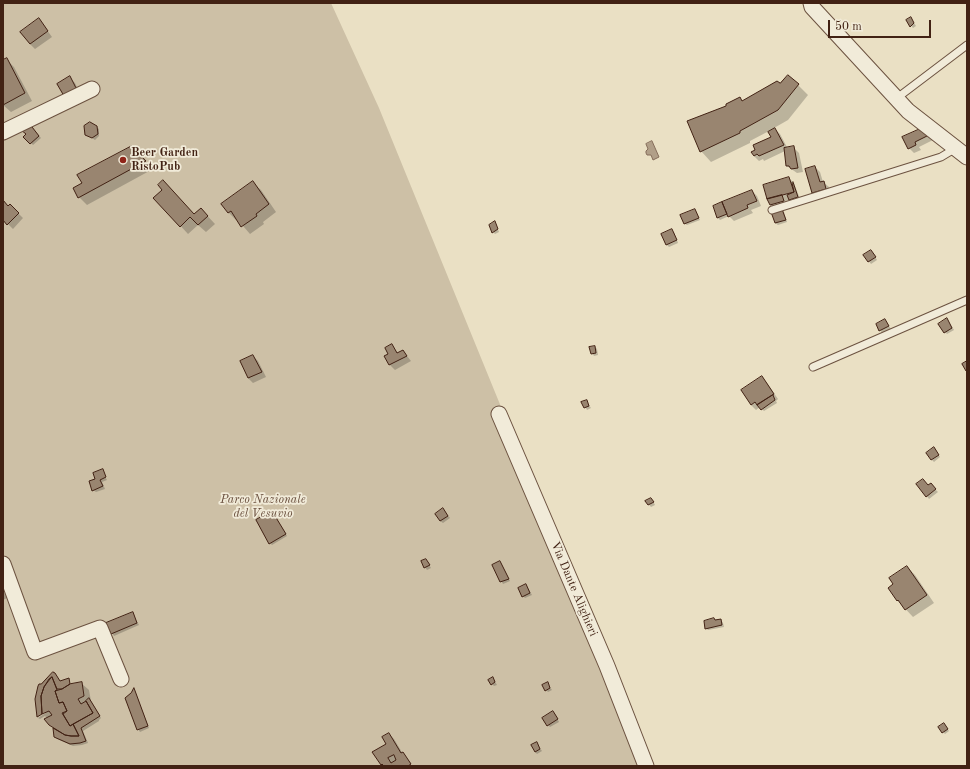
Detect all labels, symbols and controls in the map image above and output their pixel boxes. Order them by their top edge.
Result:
scale bar [830,12,933,38]
text: 50 m [835,21,862,33]
place label: Beer Garden RistoPub [131,146,198,174]
marker: Beer Garden RistoPub [118,155,128,165]
park label: Parco Nazionale del Vesuvio [220,493,306,521]
street label: Via Dante Alighieri [548,539,600,639]

